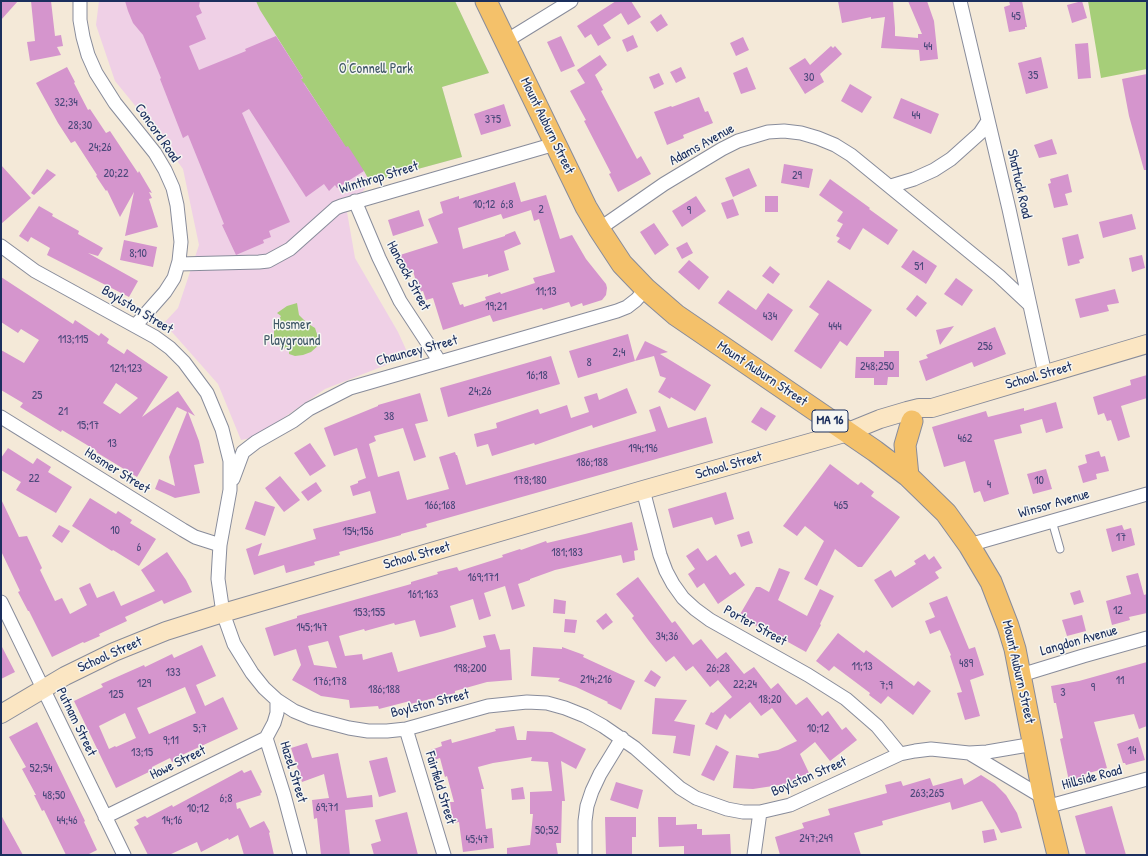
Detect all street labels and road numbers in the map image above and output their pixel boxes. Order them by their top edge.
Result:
street label: Mount Auburn Street [516,75,578,177]
street label: Concord Road [131,100,183,166]
street label: Adams Avenue [667,120,737,170]
street label: Shattuck Road [1003,148,1035,220]
street label: Winthrop Street [338,158,420,198]
street label: Hancock Street [383,238,433,314]
street label: Boylston Street [98,282,176,338]
street label: Chauncey Street [374,332,460,370]
street label: Mount Auburn Street [714,338,810,410]
street label: School Street [1004,358,1074,394]
road number: MA 16 [812,410,848,432]
street label: Hosmer Street [81,444,153,498]
street label: School Street [694,448,764,484]
street label: Winsor Avenue [1016,486,1092,522]
street label: School Street [382,538,452,574]
street label: Porter Street [721,602,789,650]
street label: Mount Auburn Street [998,619,1038,725]
street label: Langdon Avenue [1039,622,1119,660]
street label: School Street [75,633,145,677]
street label: Putnam Street [52,685,100,759]
street label: Boylston Street [389,686,471,722]
street label: Hazel Street [276,739,310,805]
street label: Howe Street [147,742,209,784]
street label: Fairfield Street [421,749,459,827]
street label: Boylston Street [769,754,849,800]
street label: Hillside Road [1060,762,1124,794]

